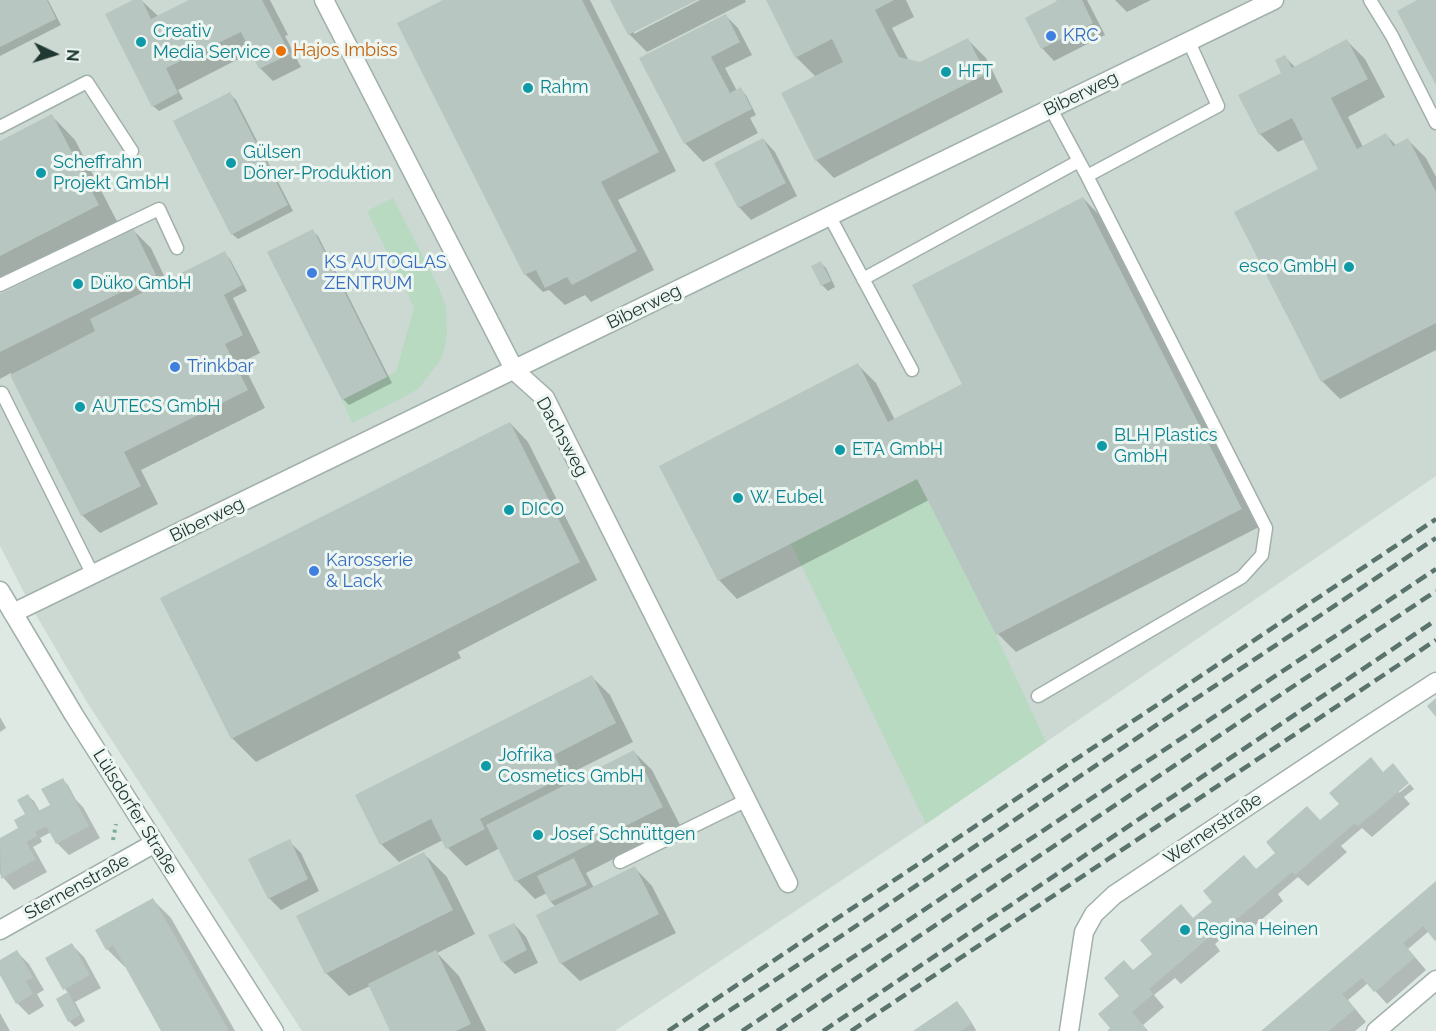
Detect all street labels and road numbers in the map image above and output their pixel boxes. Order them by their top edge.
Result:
street label: Biberweg [1040,67,1122,121]
street label: Biberweg [603,280,685,334]
street label: Dachsweg [531,393,593,481]
street label: Biberweg [166,493,248,547]
street label: Lülsdorfer Straße [88,745,182,879]
street label: Wernerstraße [1160,788,1266,870]
street label: Sternenstraße [21,849,133,925]

